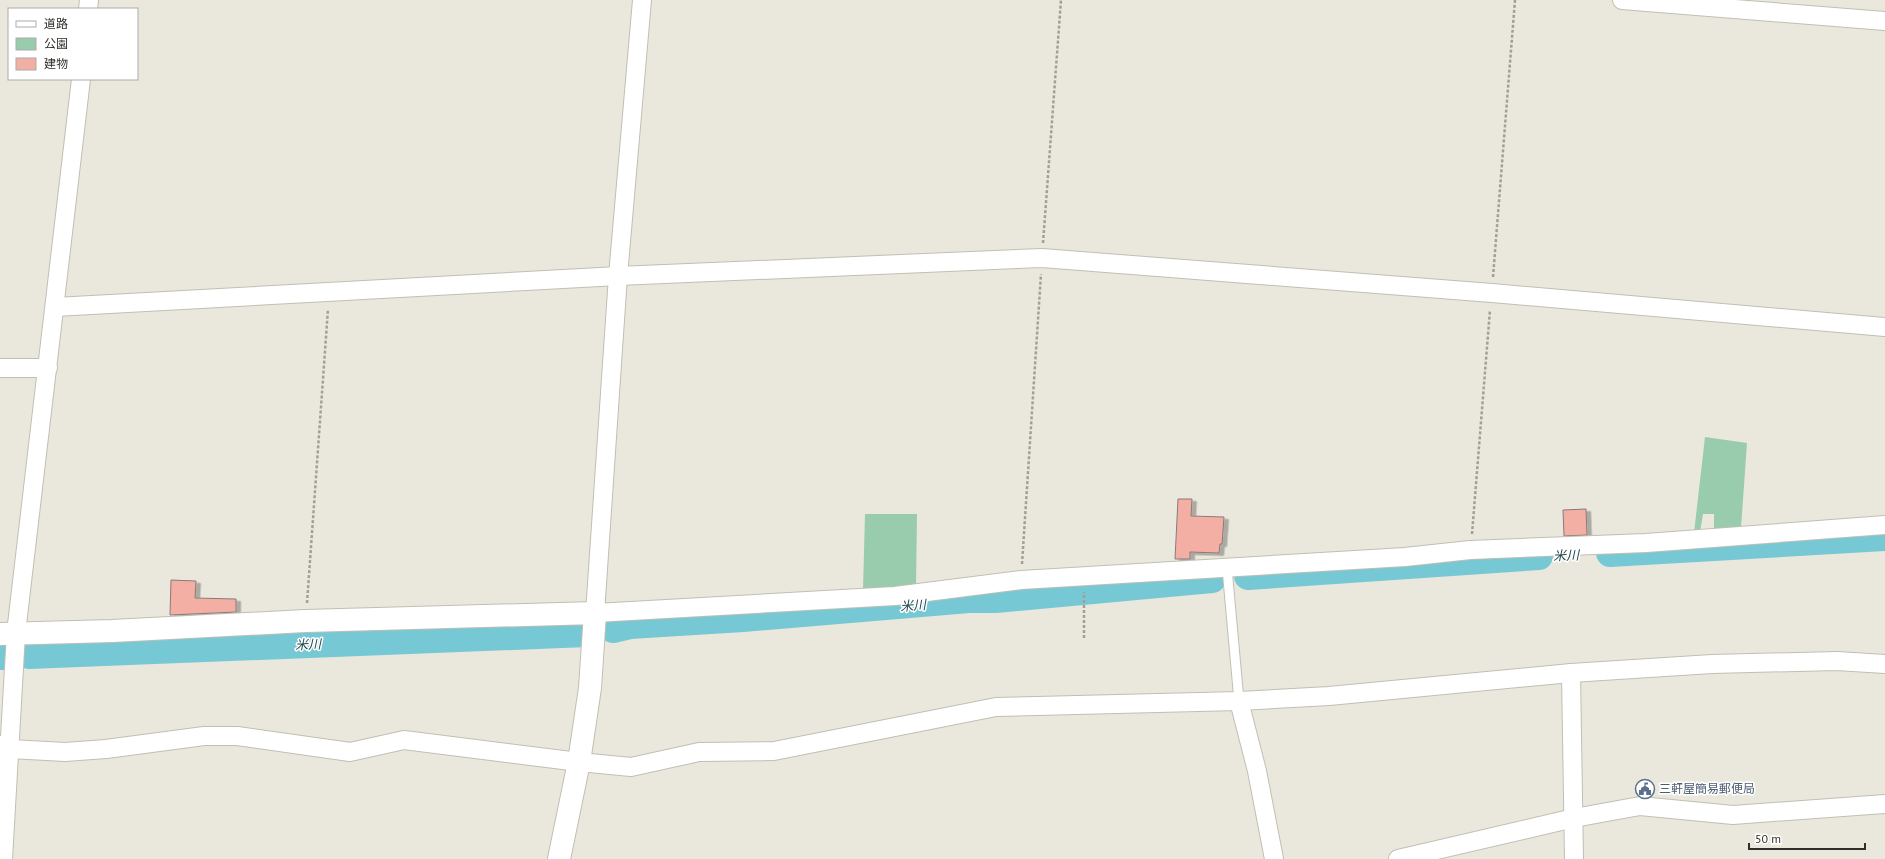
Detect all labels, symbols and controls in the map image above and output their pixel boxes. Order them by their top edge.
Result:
legend [8,8,138,80]
text: 道路 [44,16,68,31]
text: 公園 [44,36,68,51]
text: 建物 [44,56,68,71]
water label: 米川 [1553,546,1581,564]
water label: 米川 [899,596,929,615]
water label: 米川 [295,635,323,653]
public building icon: 三軒屋簡易郵便局 [1634,778,1656,800]
place label: 三軒屋簡易郵便局 [1659,781,1755,796]
scale bar [1749,825,1865,851]
text: 50 m [1755,831,1781,846]

